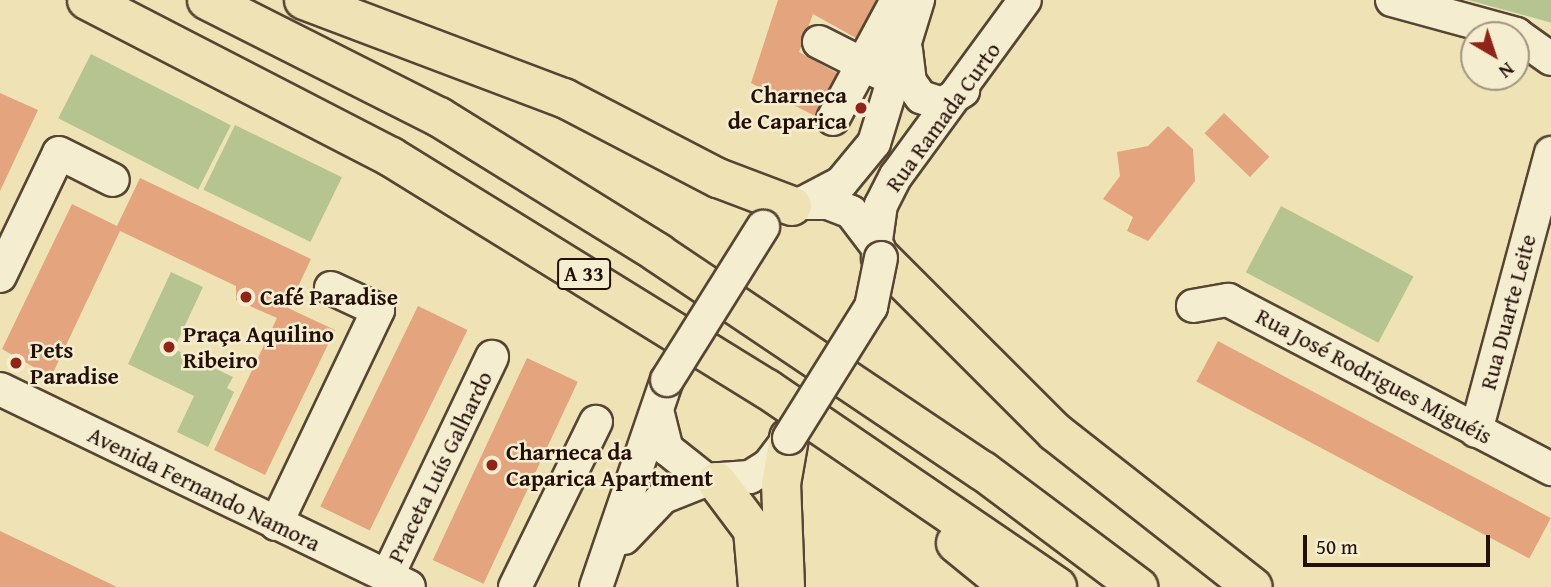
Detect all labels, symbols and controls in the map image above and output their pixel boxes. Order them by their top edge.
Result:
north arrow [1460,21,1530,91]
street label: Rua Ramada Curto [880,37,1006,197]
text: N [1493,56,1521,86]
place label: Charneca de Caparica [728,81,847,135]
marker: Charneca de Caparica [853,100,869,116]
street label: Rua Duarte Leite [1474,231,1542,393]
road number: A 33 [556,256,612,292]
place label: Café Paradise [260,283,398,311]
marker: Café Paradise [238,289,254,305]
street label: Rua José Rodrigues Miguéis [1251,302,1497,450]
place label: Praça Aquilino Ribeiro [183,320,334,374]
place label: Pets Paradise [30,336,119,390]
marker: Praça Aquilino Ribeiro [161,339,177,355]
marker: Pets Paradise [8,355,24,371]
street label: Praceta Luís Galhardo [382,367,498,567]
street label: Avenida Fernando Namora [83,421,325,557]
place label: Charneca da Caparica Apartment [506,438,713,492]
marker: Charneca da Caparica Apartment [484,457,500,473]
scale bar [1306,520,1493,564]
text: 50 m [1316,531,1358,562]

